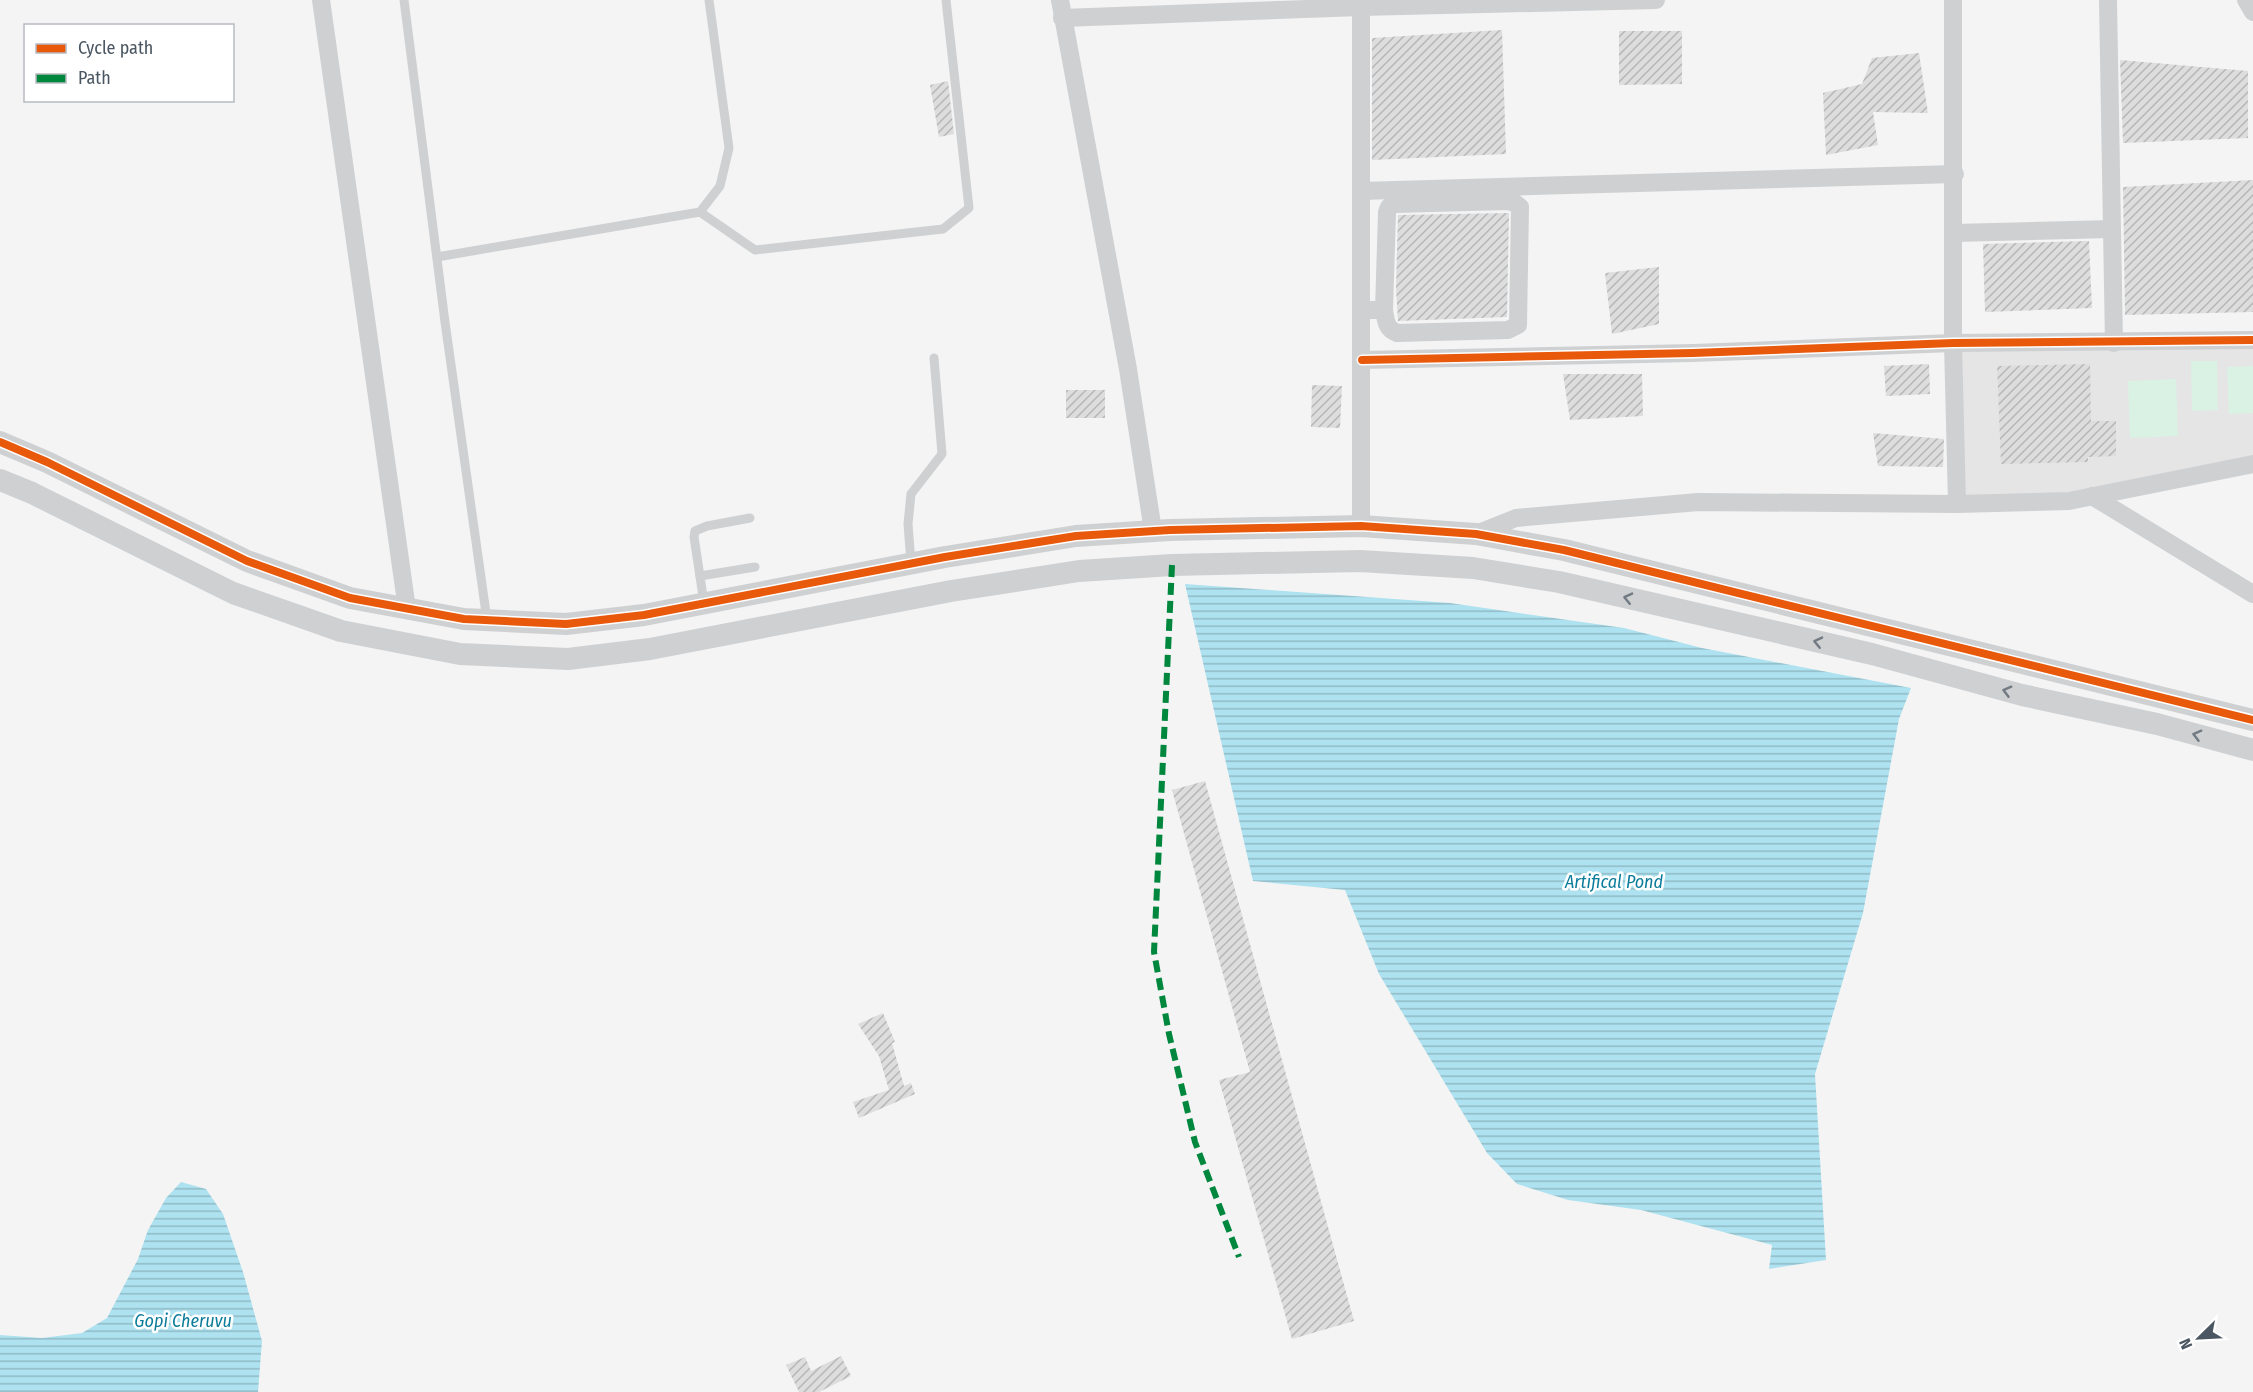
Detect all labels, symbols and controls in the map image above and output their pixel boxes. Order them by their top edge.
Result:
legend [24,24,234,102]
text: Cycle path [78,37,153,59]
text: Path [78,67,111,89]
one-way arrow [1623,592,1633,605]
one-way arrow [1813,636,1823,649]
one-way arrow [2002,686,2012,698]
one-way arrow [2192,729,2202,742]
water label: Artifical Pond [1564,871,1663,893]
north arrow [2169,1308,2229,1368]
water label: Gopi Cheruvu [134,1310,232,1332]
text: N [2175,1336,2196,1352]

